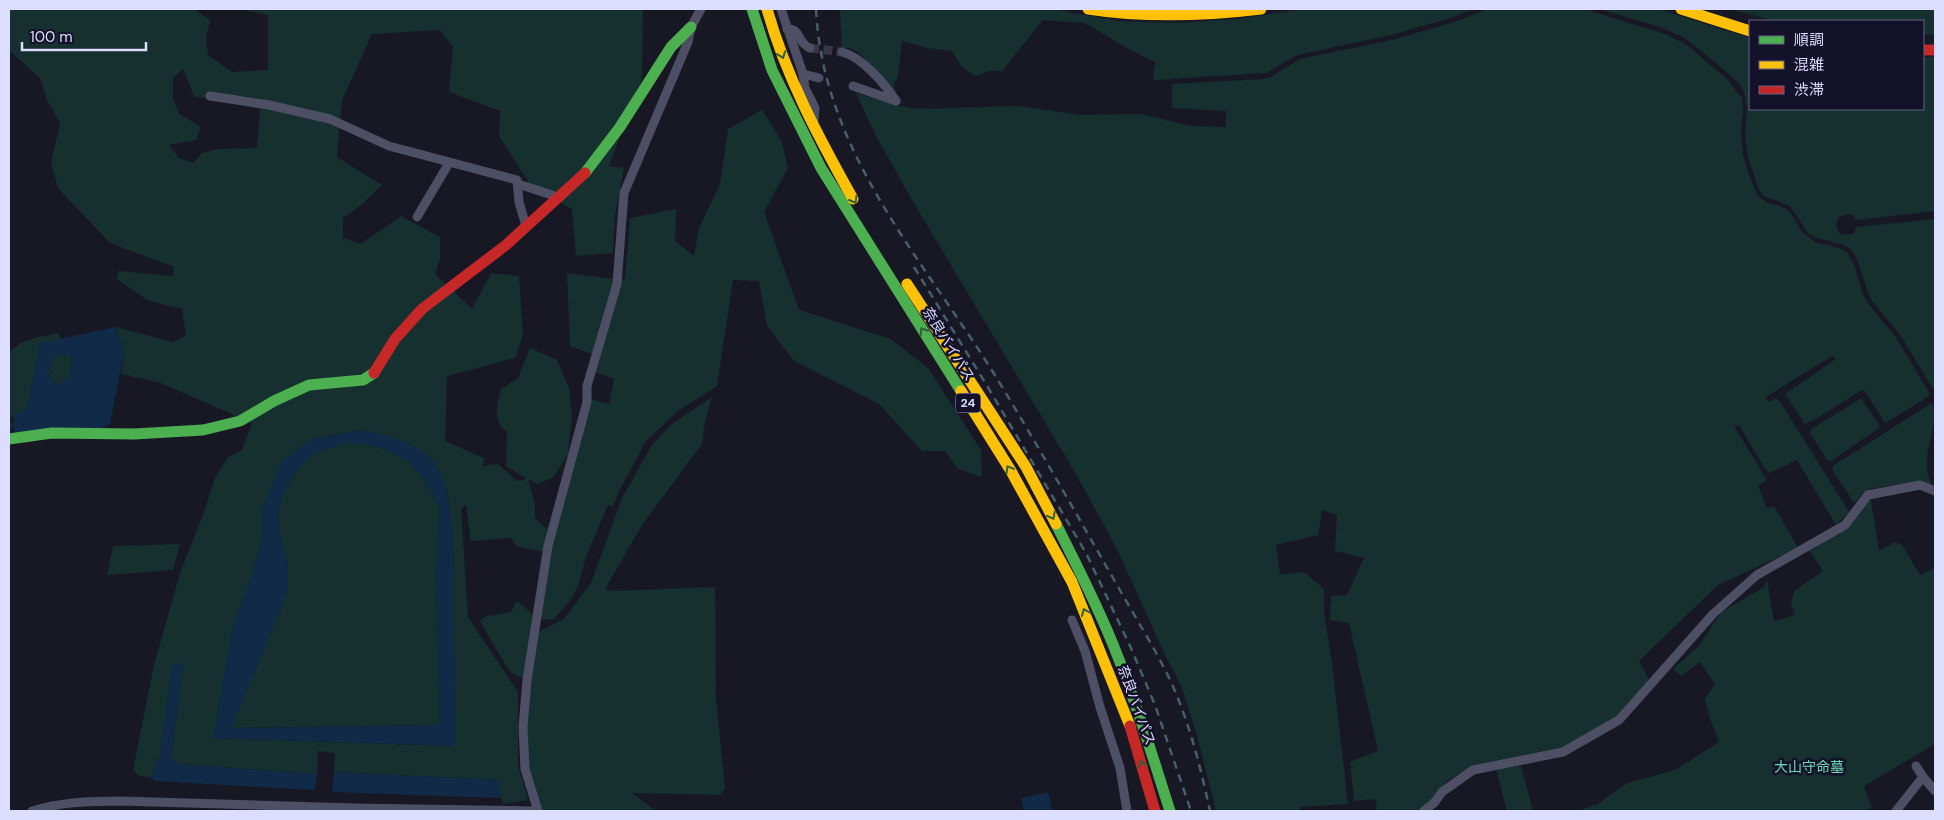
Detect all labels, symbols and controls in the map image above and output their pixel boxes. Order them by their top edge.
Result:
scale bar [22,20,146,52]
legend [1749,20,1924,110]
text: 100 m [30,27,73,47]
text: 順調 [1794,30,1824,50]
one-way arrow [776,50,786,59]
text: 混雑 [1794,55,1824,75]
text: 渋滞 [1794,80,1824,100]
one-way arrow [848,195,858,204]
street label: 奈良バイパス [919,304,979,384]
one-way arrow [919,328,929,337]
road number: 24 [956,393,980,412]
one-way arrow [1006,465,1016,474]
one-way arrow [1045,511,1055,520]
one-way arrow [1080,608,1091,617]
street label: 奈良バイパス [1114,663,1160,747]
park label: 大山守命墓 [1774,758,1844,776]
one-way arrow [1137,760,1148,769]

